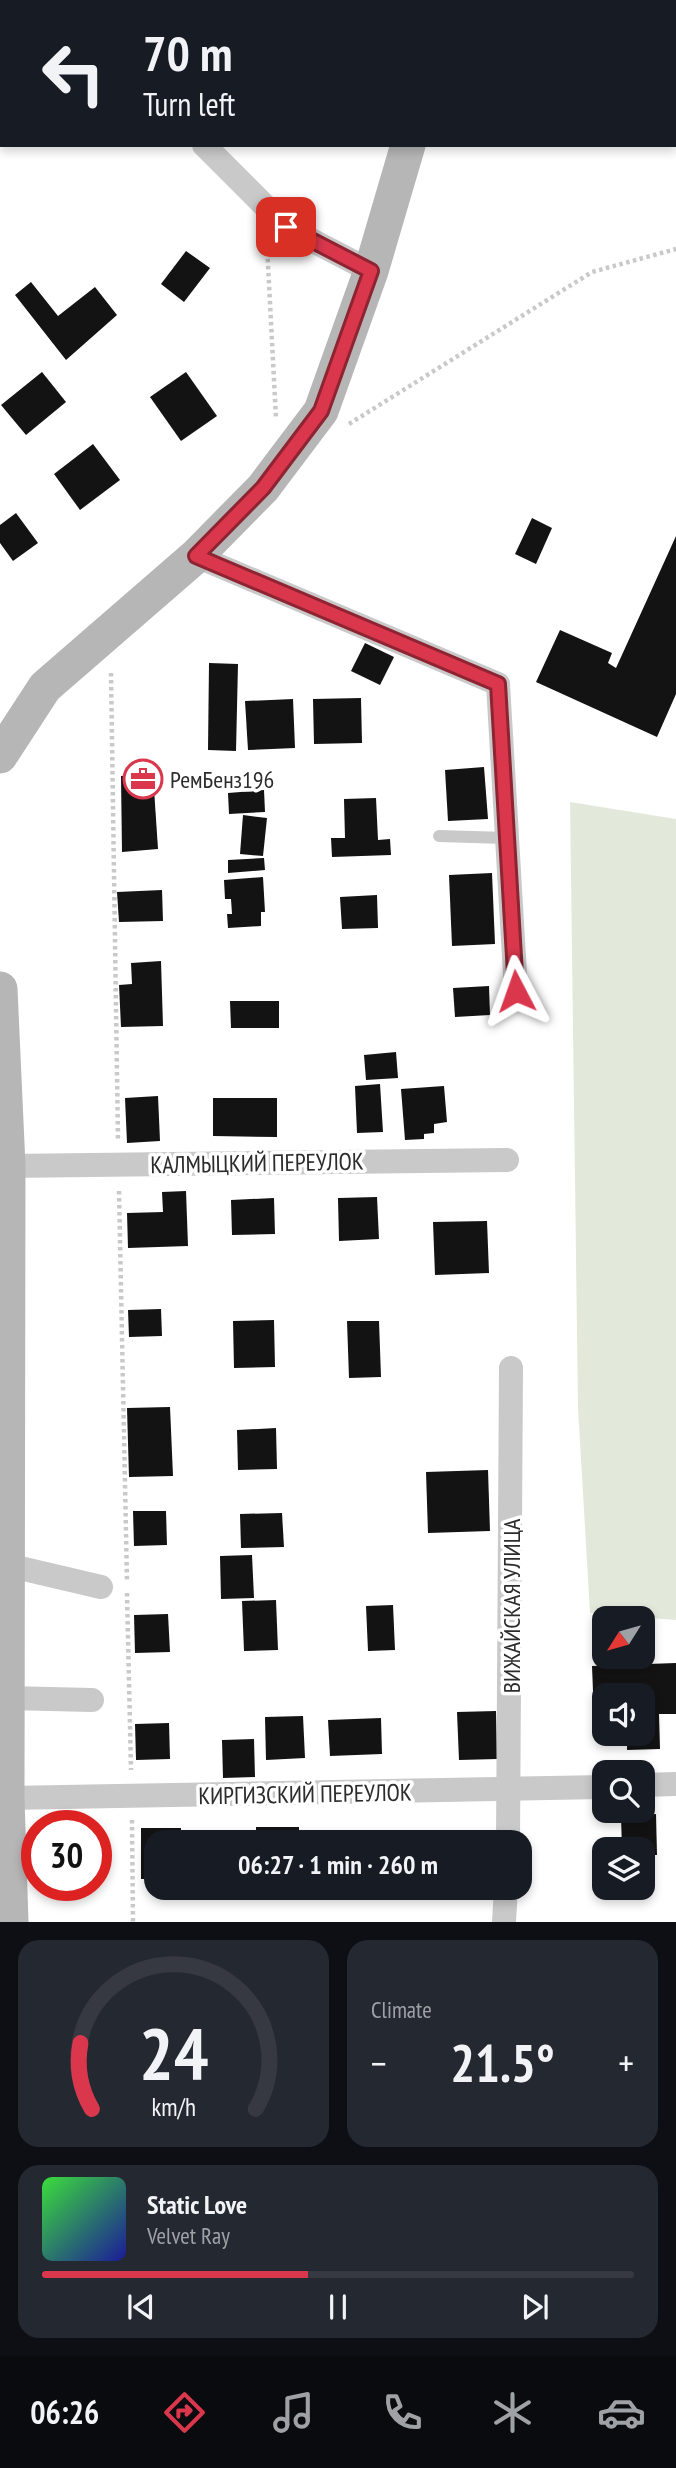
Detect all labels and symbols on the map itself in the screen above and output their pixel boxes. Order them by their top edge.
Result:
pin [256,197,316,257]
office icon: РемБенз196 [122,758,164,800]
place label: РемБенз196 [170,764,274,795]
position arrow [479,954,553,1028]
street label: КАЛМЫЦКИЙ ПЕРЕУЛОК [150,1146,364,1180]
street label: ВИЖАЙСКАЯ УЛИЦА [496,1518,527,1693]
north arrow [592,1606,654,1670]
street label: КИРГИЗСКИЙ ПЕРЕУЛОК [198,1777,412,1811]
speed limit sign: 30 [21,1810,112,1901]

